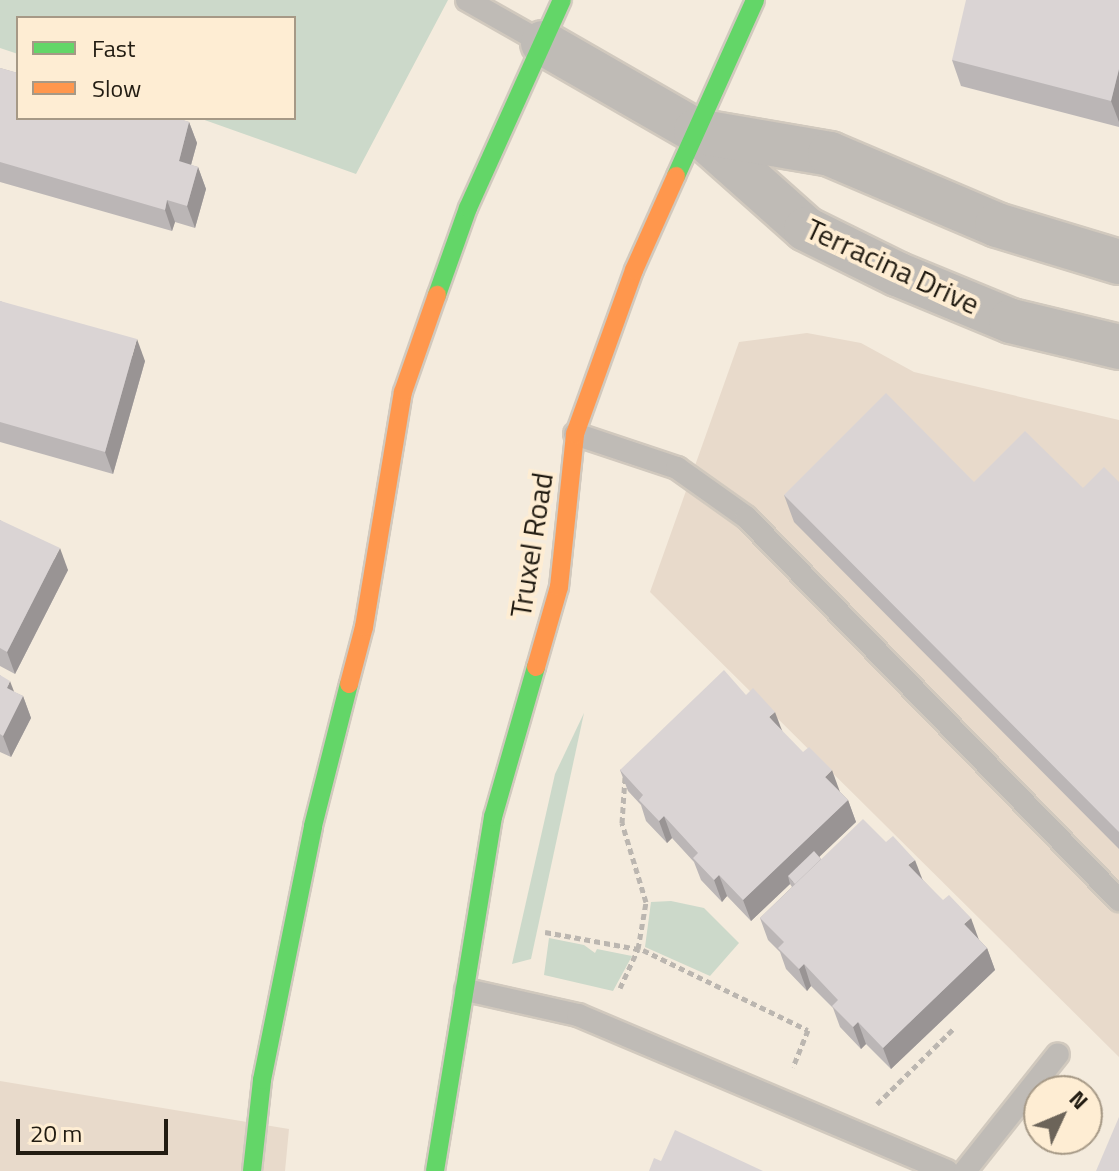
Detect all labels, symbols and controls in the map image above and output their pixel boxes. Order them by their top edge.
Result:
legend [16,16,296,120]
text: Fast [92,30,135,66]
text: Slow [92,70,141,106]
street label: Terracina Drive [801,210,985,322]
street label: Truxel Road [502,470,560,620]
north arrow [1023,1075,1103,1155]
text: N [1061,1082,1096,1117]
scale bar [20,1103,172,1153]
text: 20 m [30,1115,82,1151]

